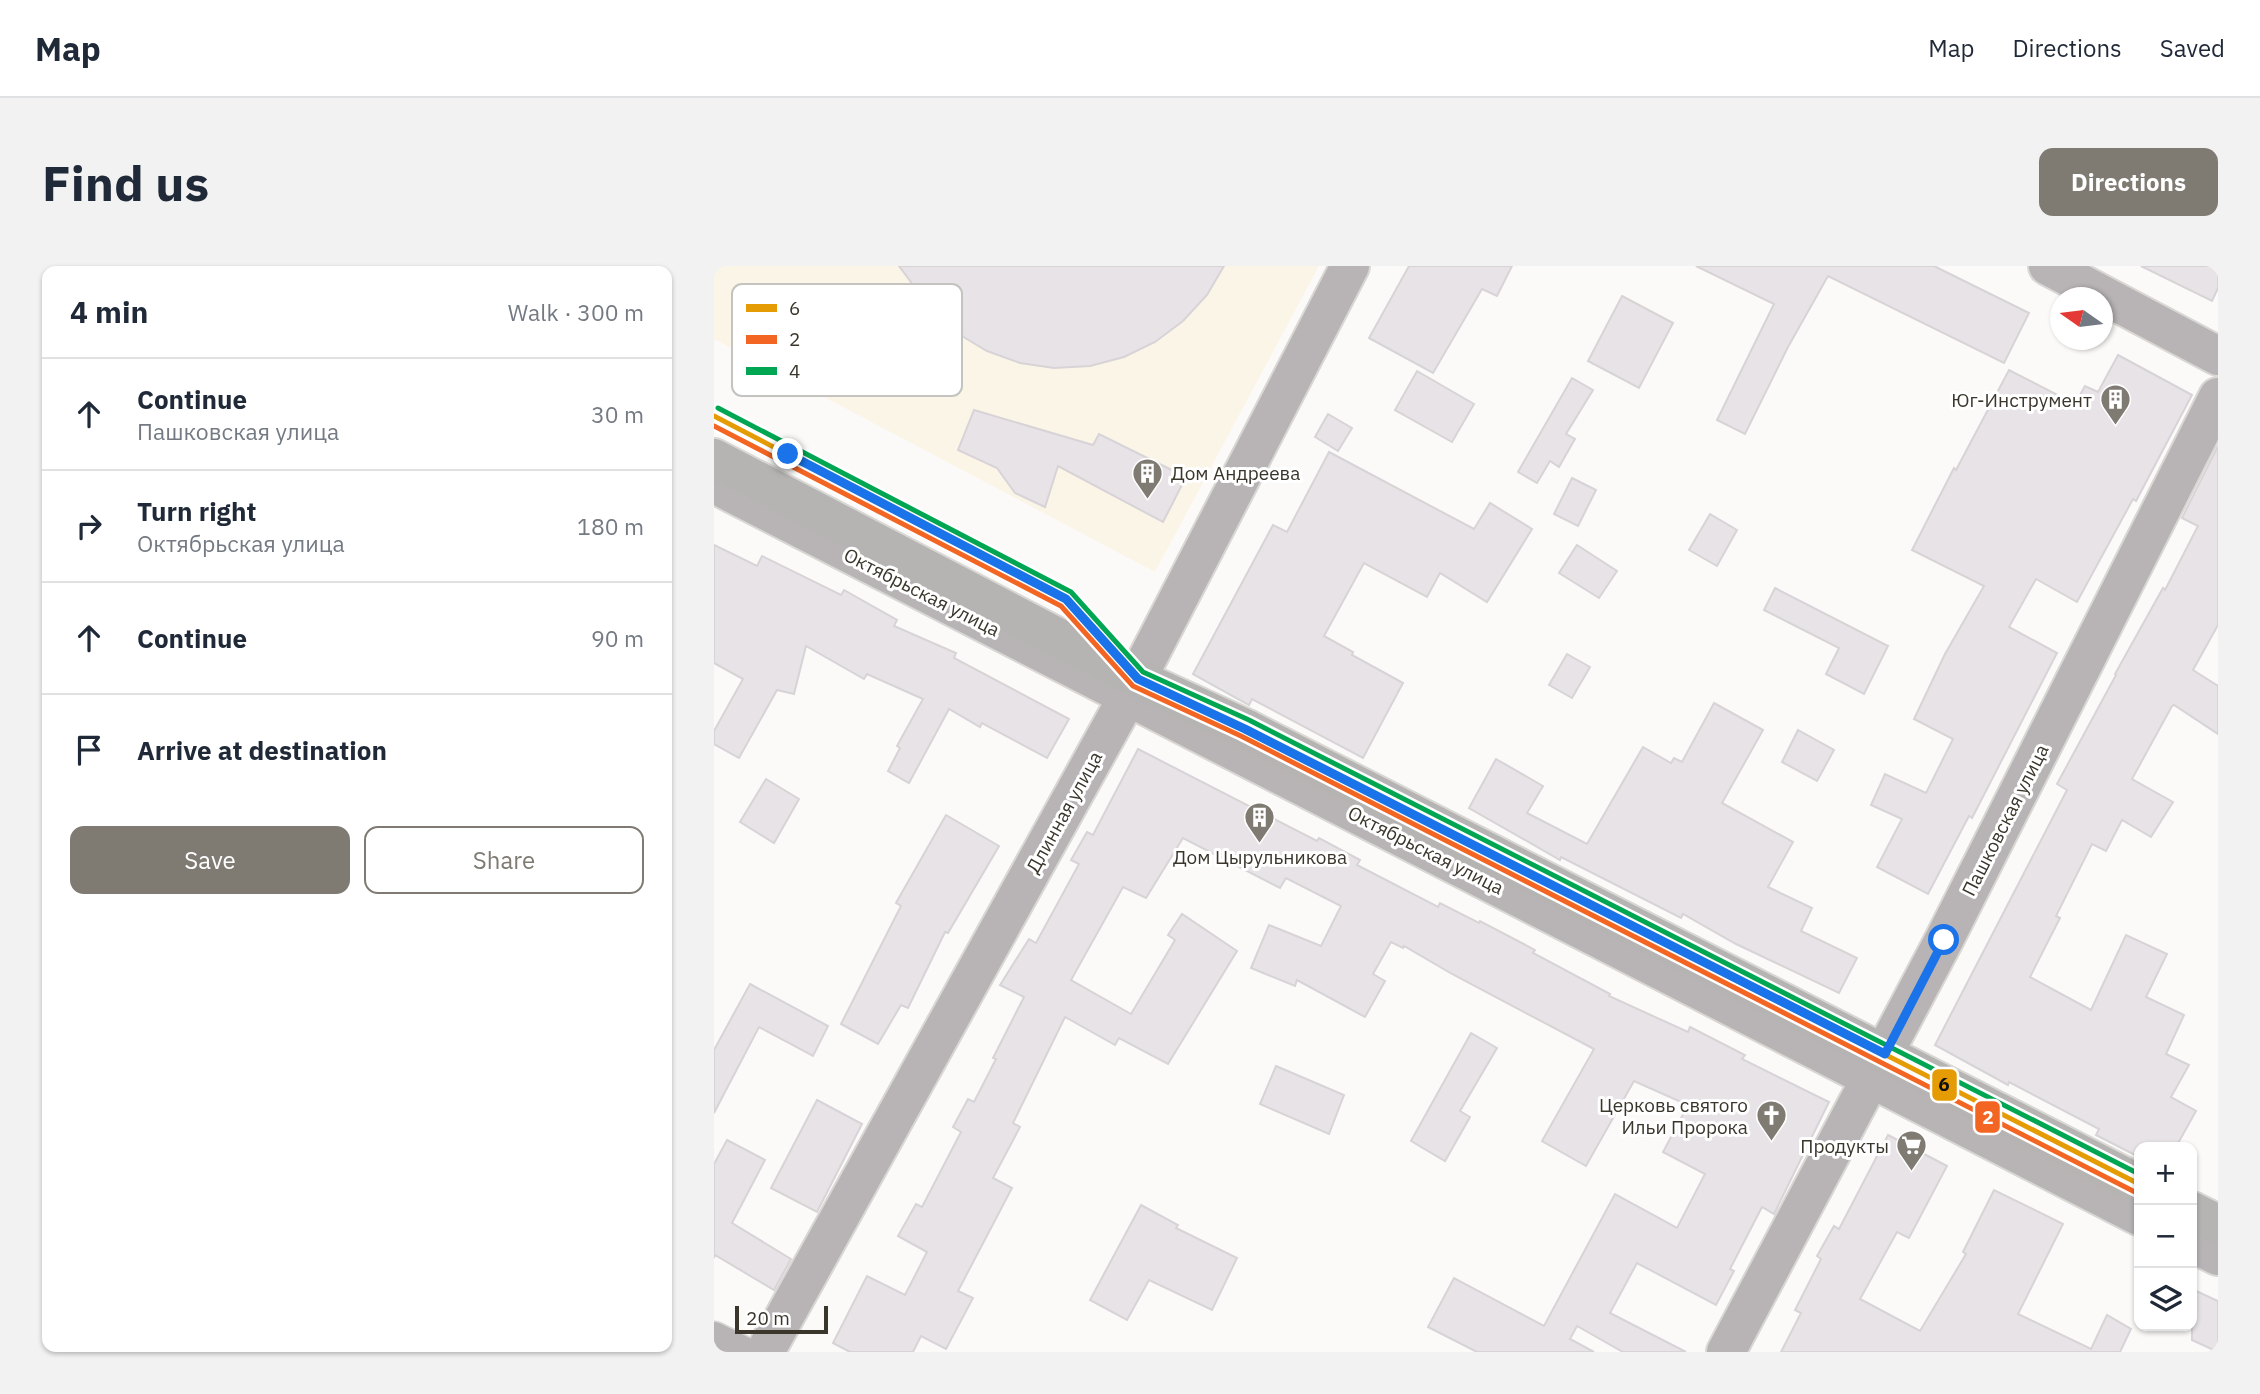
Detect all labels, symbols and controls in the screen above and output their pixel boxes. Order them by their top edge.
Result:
text: Map [35,27,101,70]
text: Map [1928,32,1974,64]
text: Directions [2012,32,2122,64]
text: Saved [2160,32,2225,64]
button: Directions [2039,148,2218,216]
text: Find us [42,151,209,214]
legend [732,284,962,396]
north arrow [2050,287,2113,350]
text: 4 min [70,292,148,331]
text: 6 [789,296,800,320]
text: Walk · 300 m [508,297,644,327]
text: 2 [789,327,800,351]
text: 4 [789,359,800,383]
text: Continue [137,382,247,416]
building icon: Юг-Инструмент [2098,383,2132,427]
place label: Юг-Инструмент [1951,388,2092,412]
icon: ahead [70,395,108,433]
text: 30 m [591,399,644,429]
text: Пашковская улица [137,416,339,446]
route end [772,438,803,469]
building icon: Дом Андреева [1131,456,1165,500]
place label: Дом Андреева [1171,461,1300,485]
text: Turn right [137,494,256,528]
icon: right [70,507,108,545]
text: 180 m [577,511,644,541]
text: Октябрьская улица [137,528,345,558]
street label: Октябрьская улица [840,542,1004,642]
icon: ahead [70,619,108,657]
text: Continue [137,621,247,655]
text: 90 m [591,623,644,653]
icon: arrive [70,731,108,769]
text: Arrive at destination [137,733,387,767]
street label: Пашковская улица [1956,740,2054,900]
street label: Длинная улица [1021,747,1107,877]
street label: Октябрьская улица [1344,800,1508,900]
building icon: Дом Цырульникова [1243,801,1277,845]
button: Save [70,826,350,894]
button: Share [364,826,644,894]
place label: Дом Цырульникова [1173,845,1347,869]
route start [1928,924,1959,955]
line badge: 6 [1931,1068,1958,1102]
text: 6 [1938,1072,1950,1096]
place label: Церковь святого Ильи Пророка [1599,1093,1748,1139]
church icon: Церковь святого Ильи Пророка [1754,1099,1788,1143]
line badge: 2 [1974,1100,2001,1134]
text: 2 [1982,1105,1994,1129]
supermarket icon: Продукты [1895,1129,1929,1173]
place label: Продукты [1800,1134,1889,1158]
map controls [2134,1142,2197,1331]
button: + [2134,1142,2197,1205]
button: − [2134,1205,2197,1268]
button: layers [2134,1268,2197,1331]
scale bar [735,1303,828,1335]
text: 20 m [746,1306,790,1330]

